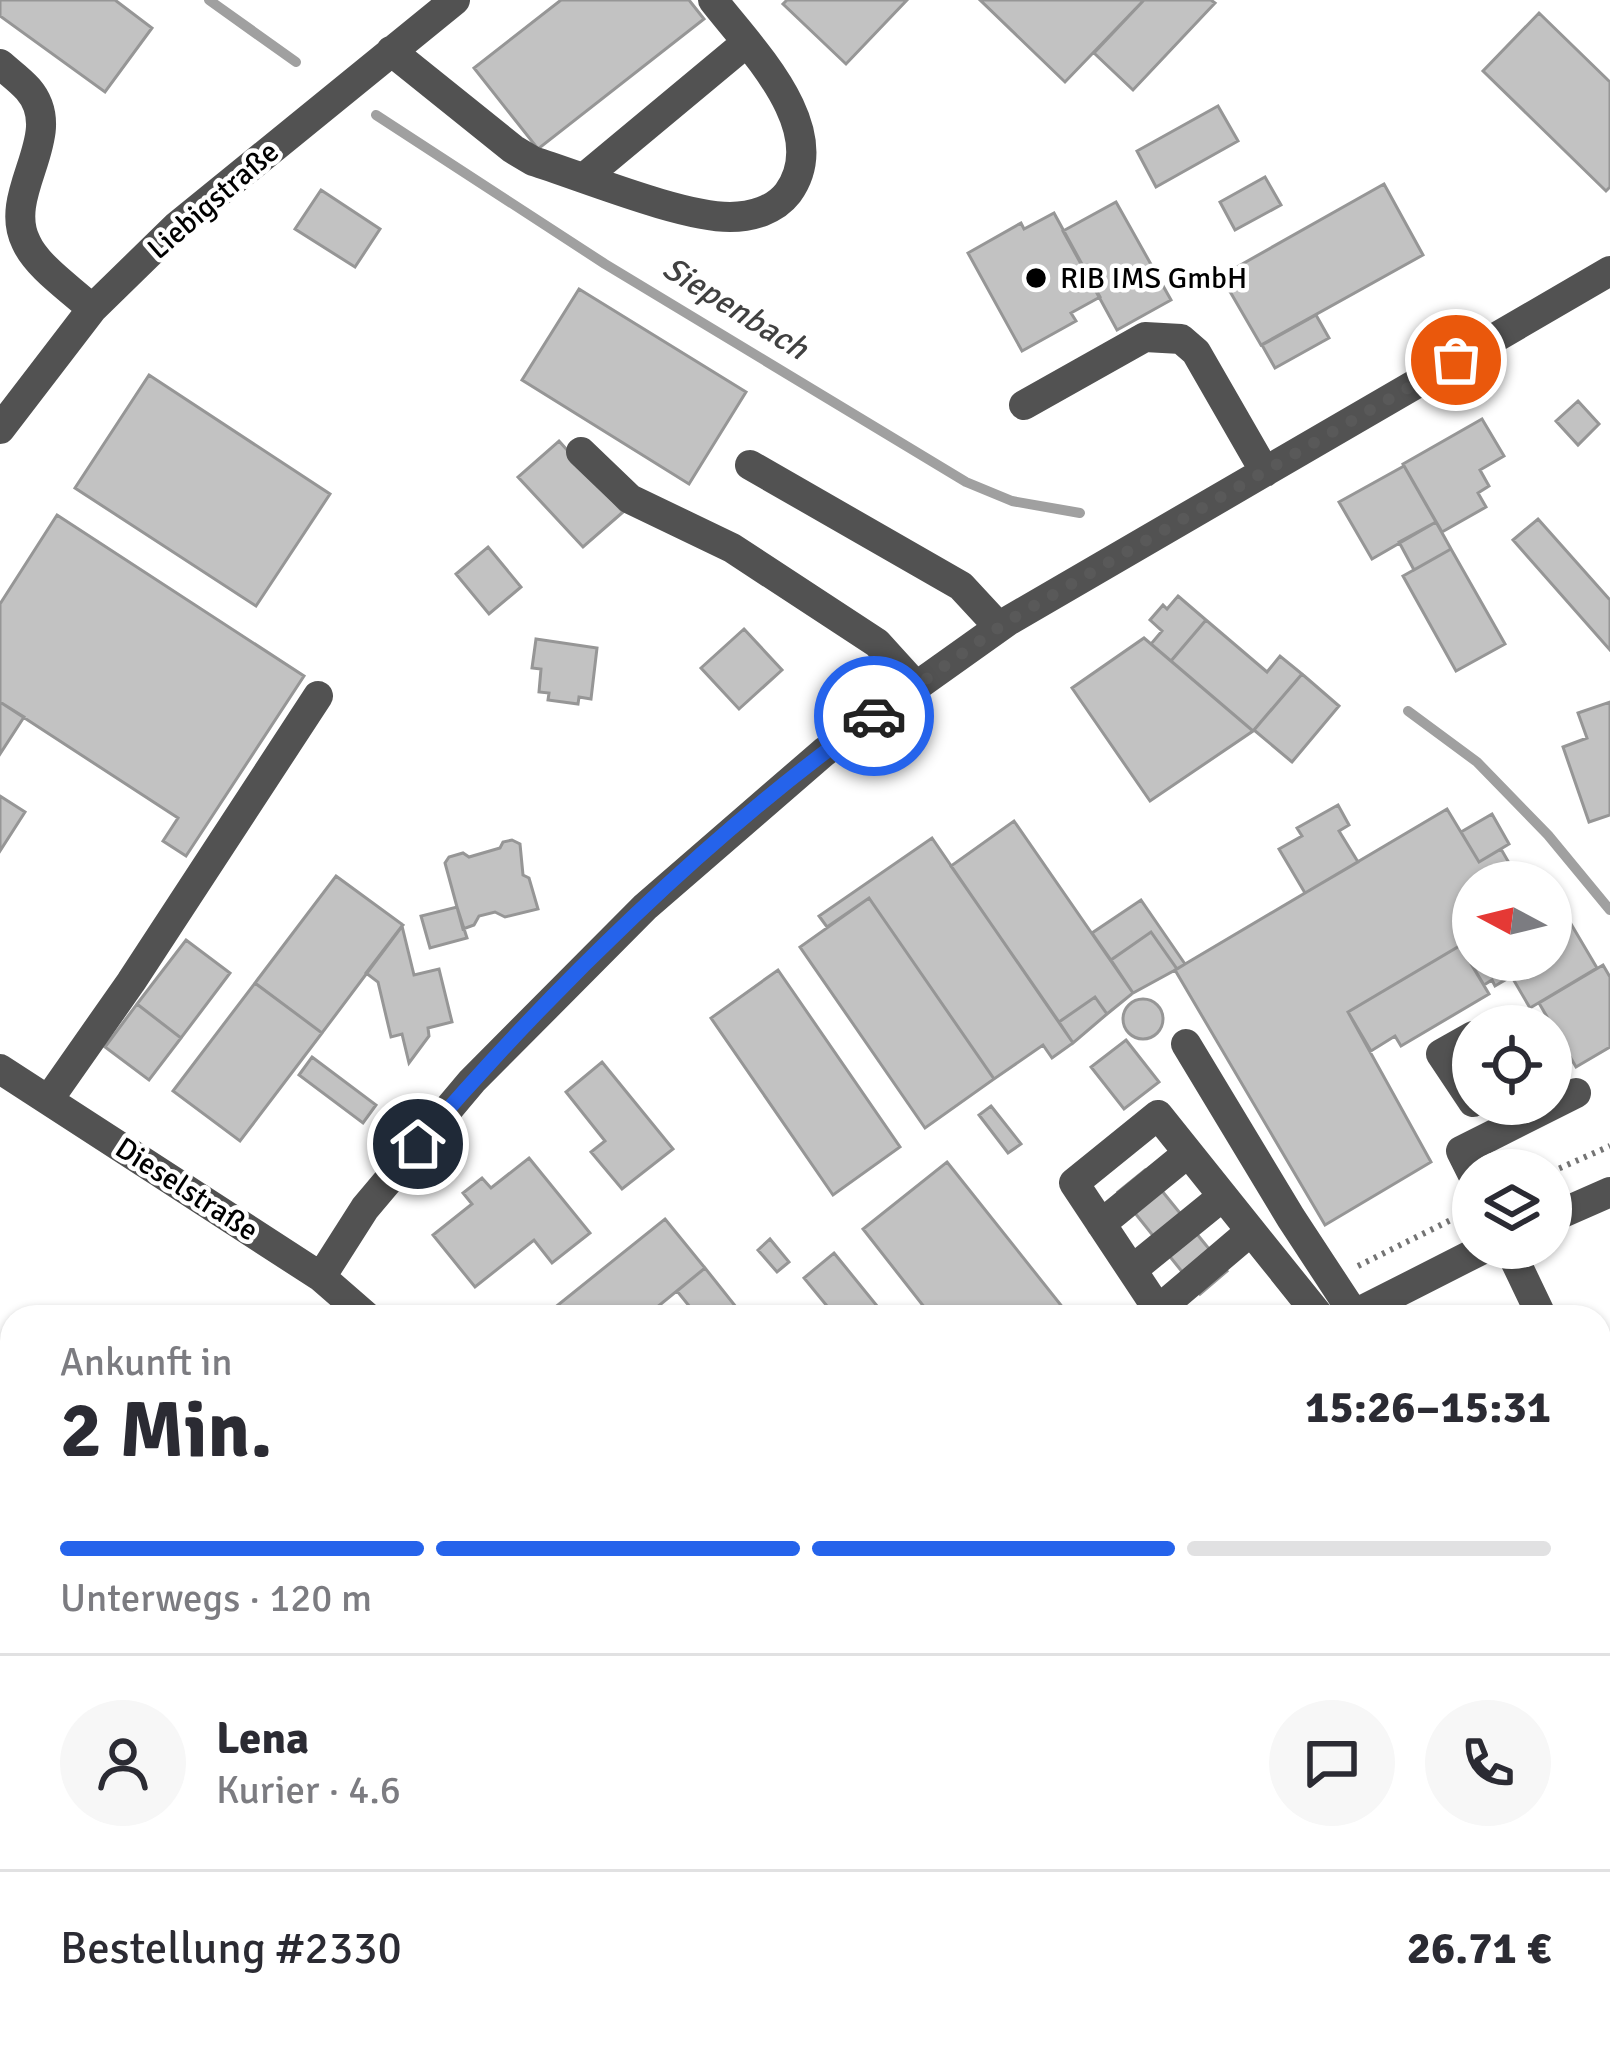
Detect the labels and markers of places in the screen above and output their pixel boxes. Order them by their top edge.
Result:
place label: RIB IMS GmbH [1060,260,1247,297]
marker: RIB IMS GmbH [1023,265,1049,291]
pin [1405,309,1507,411]
pin [367,1093,469,1195]

